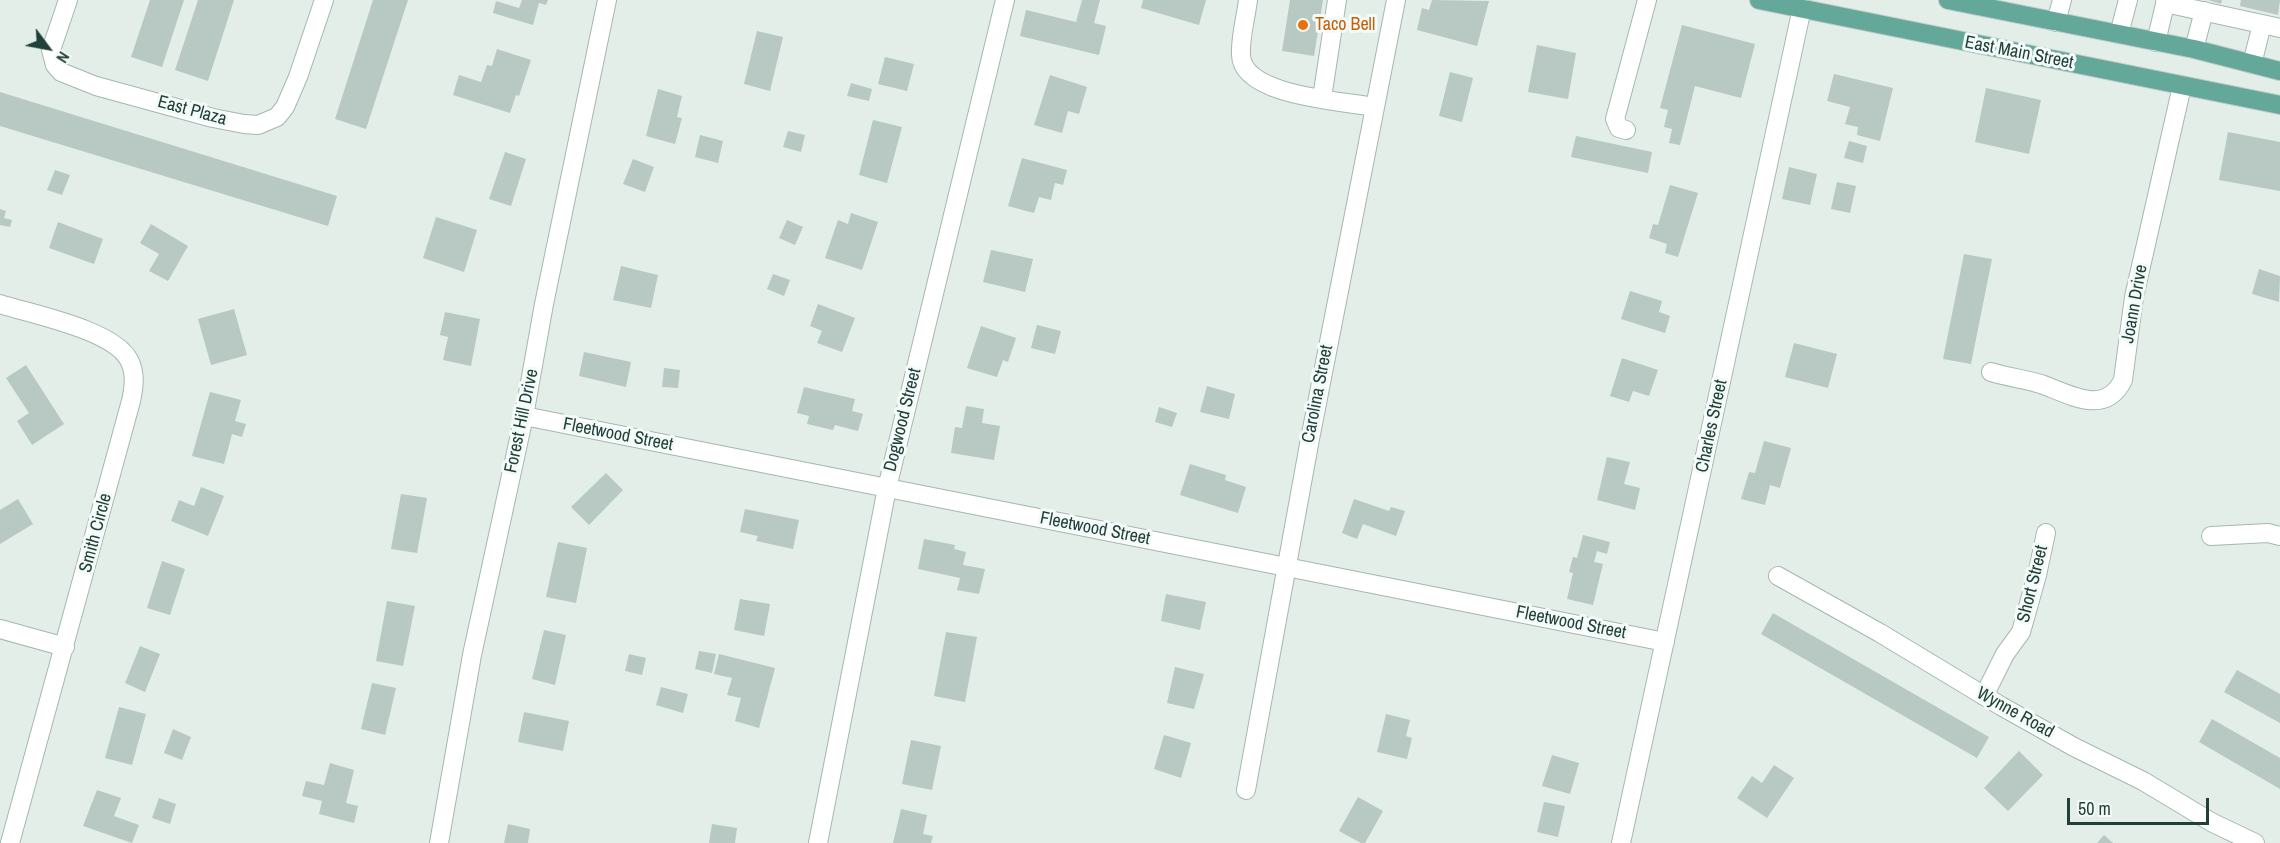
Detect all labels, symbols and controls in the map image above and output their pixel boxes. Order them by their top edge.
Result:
place label: Taco Bell [1315,14,1375,36]
north arrow [18,18,78,78]
marker: Taco Bell [1296,18,1310,32]
street label: East Main Street [1963,32,2075,74]
text: N [51,48,75,67]
street label: East Plaza [155,91,229,131]
street label: Joann Drive [2117,263,2153,345]
street label: Carolina Street [1298,343,1338,445]
street label: Dogwood Street [880,366,926,474]
street label: Forest Hill Drive [500,367,544,475]
street label: Charles Street [1692,378,1732,474]
street label: Fleetwood Street [561,414,675,456]
street label: Smith Circle [75,491,117,575]
street label: Fleetwood Street [1038,508,1152,550]
street label: Short Street [2013,543,2053,625]
street label: Fleetwood Street [1514,602,1628,644]
street label: Wynne Road [1973,683,2057,743]
scale bar [2070,786,2212,824]
text: 50 m [2078,796,2111,821]

